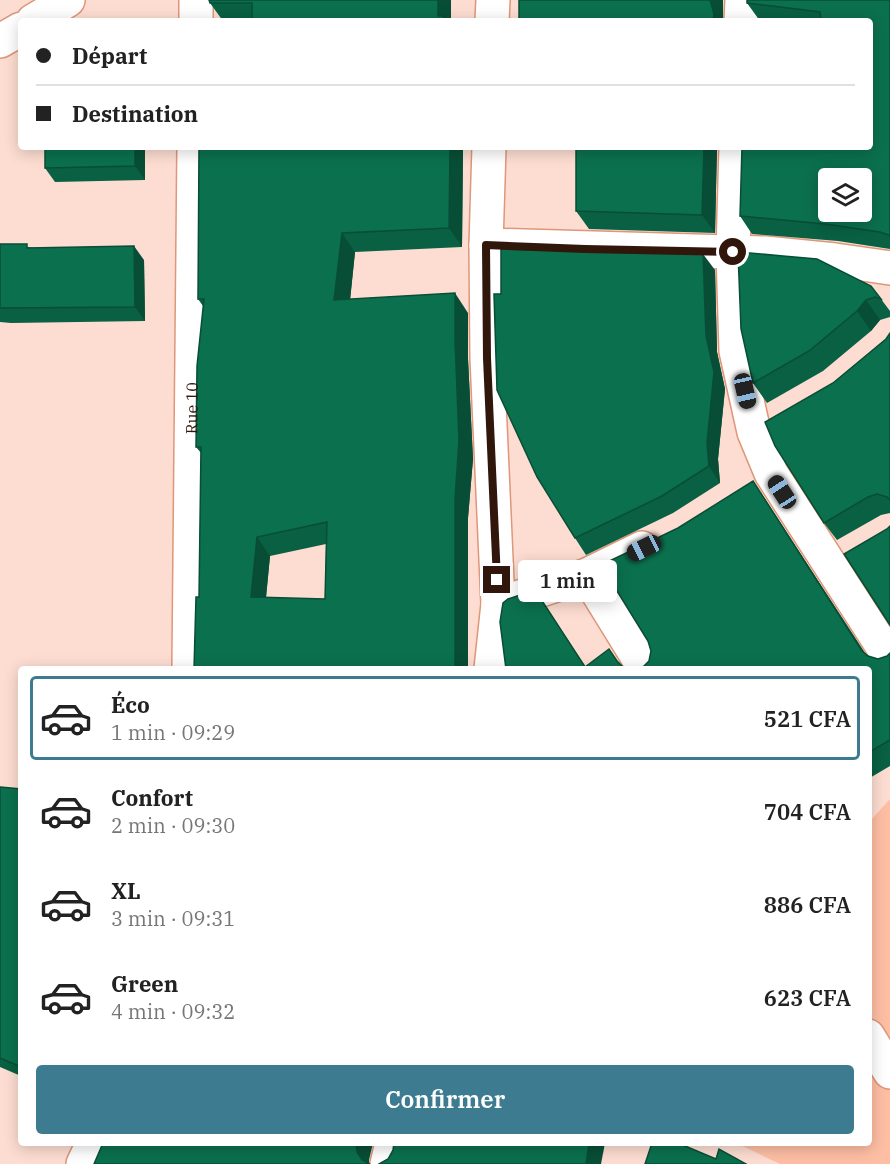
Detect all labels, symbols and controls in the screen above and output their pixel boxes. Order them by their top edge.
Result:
text: Départ [72,41,147,70]
text: Destination [72,99,198,128]
map controls [818,168,872,222]
button: layers [818,168,872,222]
route start [719,238,746,265]
car [732,371,758,411]
street label: Rue 10 [181,382,202,434]
car [765,472,799,512]
car [624,532,664,564]
callout: 1 min [518,559,617,601]
route end [483,566,510,593]
text: 1 min [540,567,595,594]
text: Éco [111,690,150,719]
icon: car [39,691,93,745]
text: 521 CFA [764,704,851,733]
text: 1 min · 09:29 [111,719,235,746]
text: Confort [111,783,193,812]
icon: car [39,784,93,838]
text: 704 CFA [764,797,851,826]
text: 2 min · 09:30 [111,812,235,839]
text: XL [111,876,141,905]
icon: car [39,877,93,931]
text: 886 CFA [764,890,851,919]
text: 3 min · 09:31 [111,905,235,932]
text: Green [111,969,178,998]
icon: car [39,970,93,1024]
text: 623 CFA [764,983,851,1012]
text: 4 min · 09:32 [111,998,235,1025]
button: Confirmer [36,1065,854,1134]

